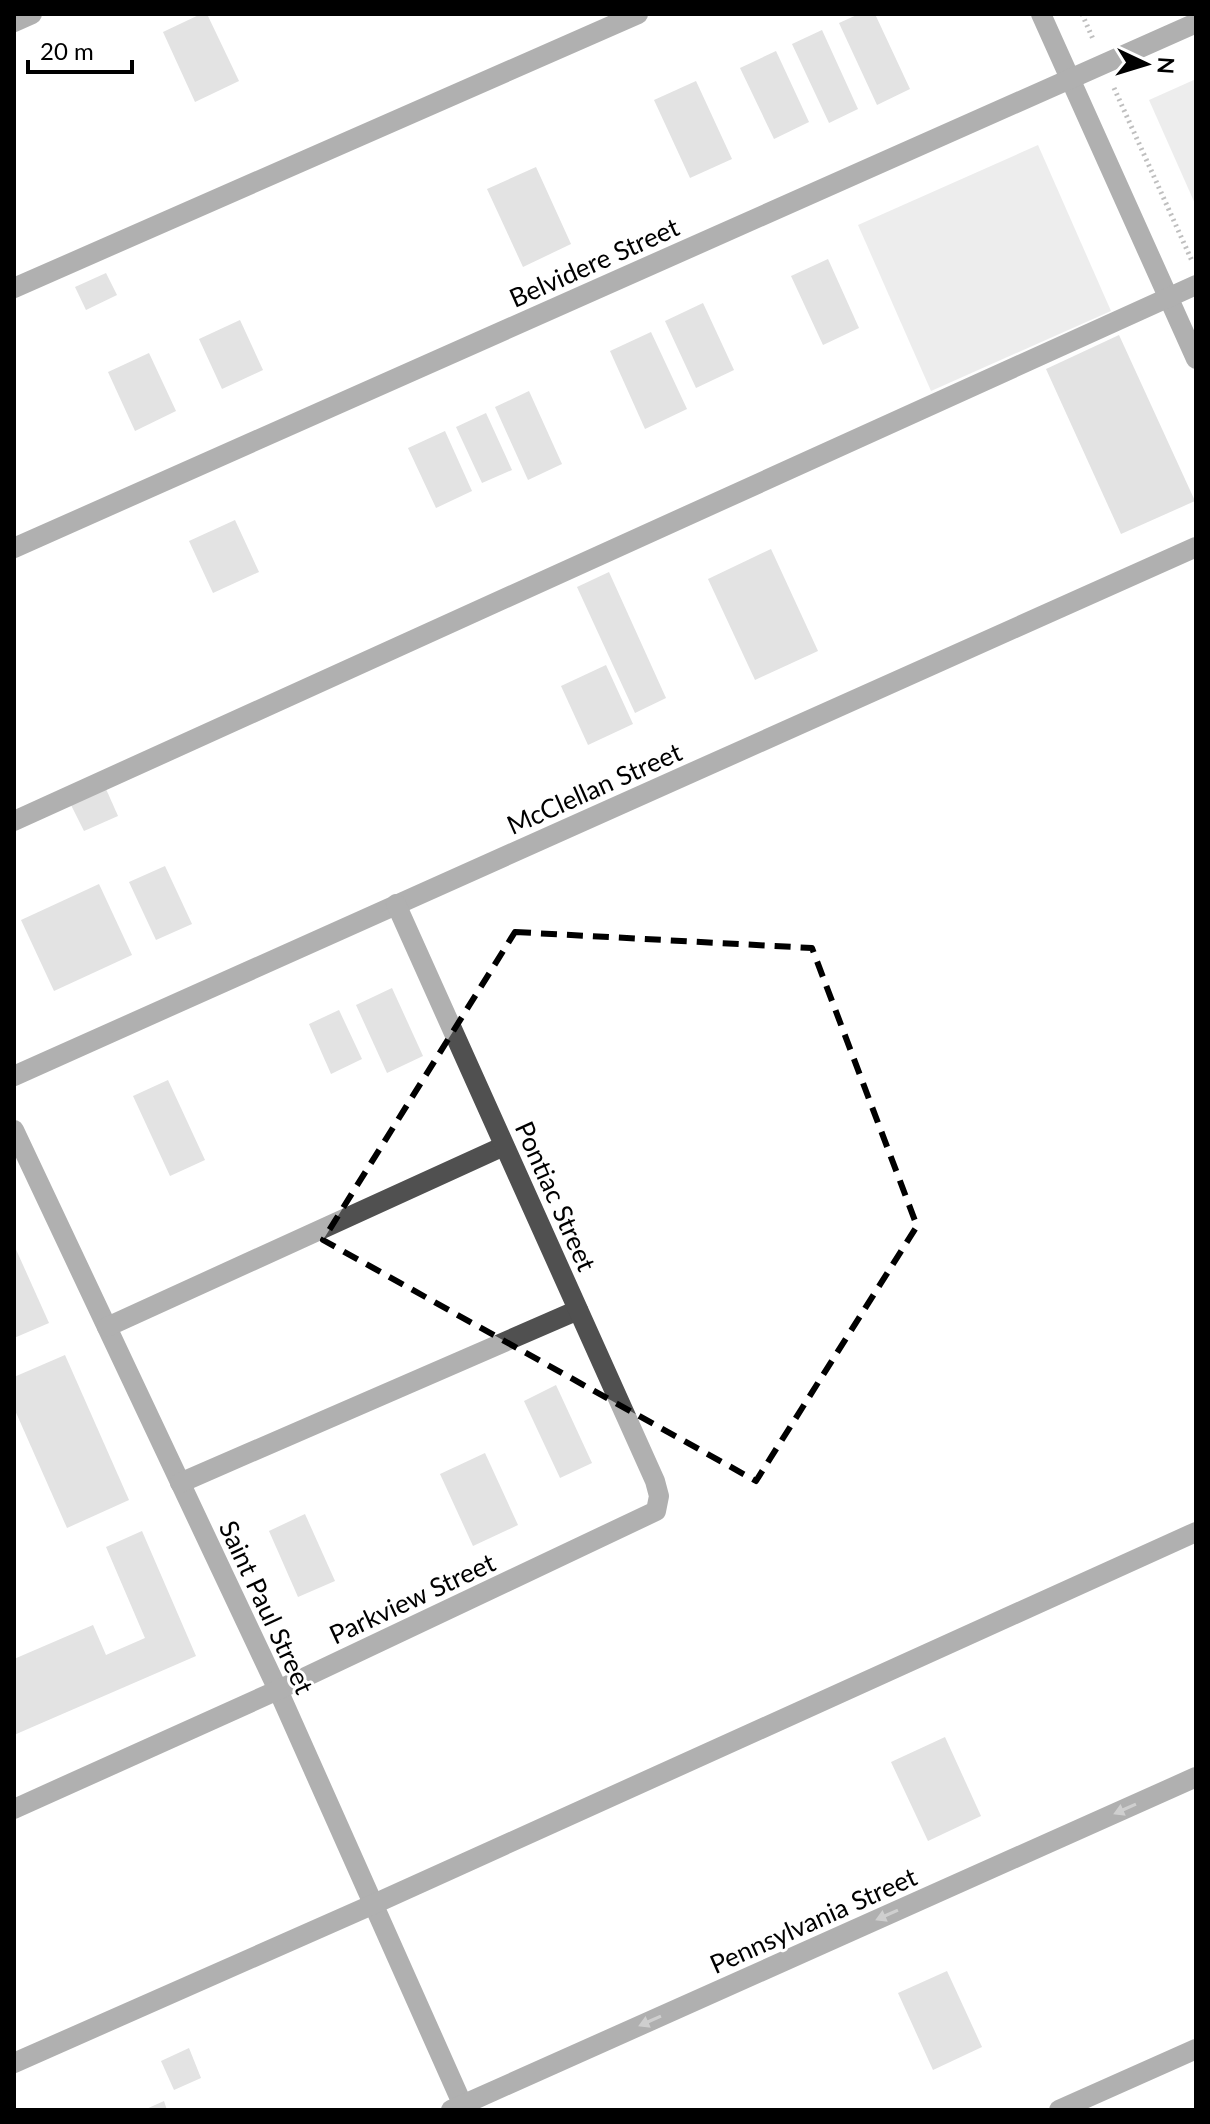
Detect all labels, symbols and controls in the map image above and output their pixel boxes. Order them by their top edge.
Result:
scale bar [28,24,132,74]
north arrow [1106,24,1186,104]
text: 20 m [40,36,94,65]
text: N [1152,56,1181,75]
street label: Belvidere Street [504,210,684,314]
street label: McClellan Street [502,735,687,841]
street label: Pontiac Street [509,1116,604,1276]
street label: Saint Paul Street [213,1515,321,1699]
street label: Parkview Street [324,1545,501,1650]
one-way arrow [1113,1802,1137,1815]
street label: Pennsylvania Street [705,1860,922,1980]
one-way arrow [876,1908,899,1921]
one-way arrow [638,2014,662,2028]

